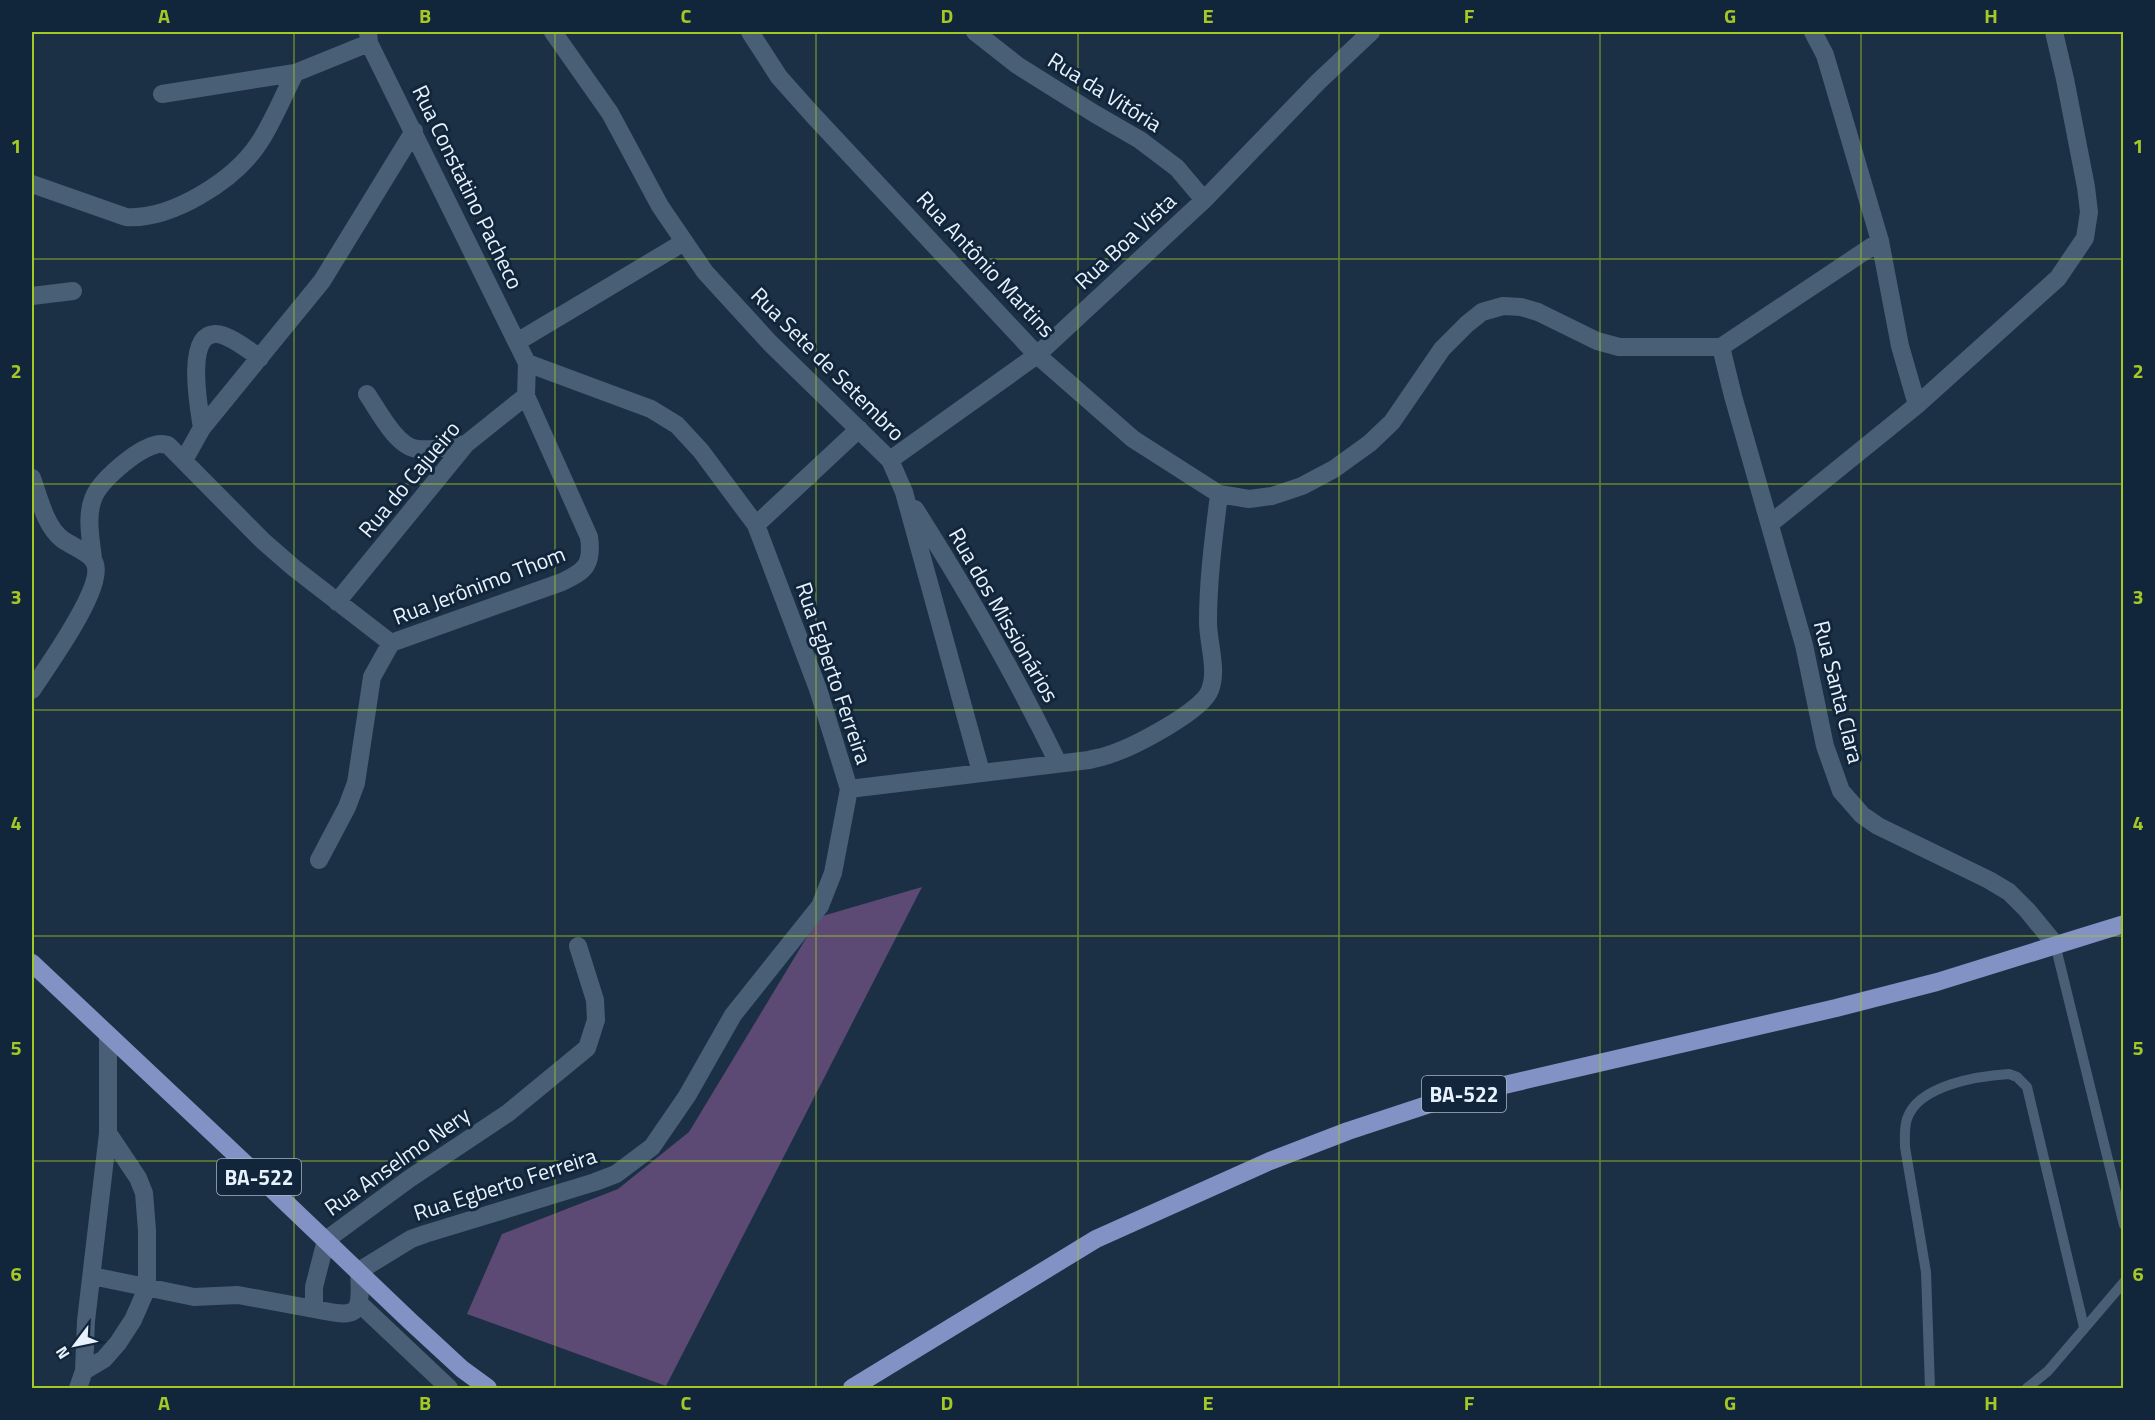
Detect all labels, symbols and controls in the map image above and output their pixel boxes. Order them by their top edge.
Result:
text: A [158,0,170,31]
text: B [419,0,431,31]
text: C [681,0,692,31]
text: D [941,0,953,31]
text: E [1202,0,1214,31]
text: F [1464,0,1475,31]
text: G [1724,0,1736,31]
text: H [1984,0,1998,31]
street label: Rua da Vitória [1041,43,1169,141]
street label: Rua Constatino Pacheco [404,79,532,295]
text: 1 [10,130,22,161]
text: 1 [2132,130,2144,161]
street label: Rua Antônio Martins [909,183,1063,345]
street label: Rua Boa Vista [1066,185,1184,297]
street label: Rua Sete de Setembro [743,279,913,449]
text: 2 [10,355,22,386]
text: 2 [2132,355,2144,386]
street label: Rua do Cajueiro [350,413,468,545]
street label: Rua dos Missionários [940,521,1068,709]
street label: Rua Jerônimo Thom [388,536,570,634]
street label: Rua Egberto Ferreira [787,577,881,769]
text: 3 [10,581,22,612]
text: 3 [2132,581,2144,612]
street label: Rua Santa Clara [1805,617,1873,767]
text: 4 [10,807,22,838]
text: 4 [2132,807,2144,838]
text: 5 [10,1032,22,1063]
text: 5 [2132,1032,2144,1063]
road number: BA-522 [1422,1076,1506,1112]
street label: Rua Anselmo Nery [317,1098,477,1224]
street label: Rua Egberto Ferreira [409,1138,601,1230]
road number: BA-522 [217,1159,301,1195]
text: 6 [10,1258,22,1289]
text: 6 [2132,1258,2144,1289]
north arrow [45,1315,105,1375]
text: N [49,1342,75,1364]
text: A [158,1387,170,1418]
text: B [419,1387,431,1418]
text: C [681,1387,692,1418]
text: D [941,1387,953,1418]
text: E [1202,1387,1214,1418]
text: F [1464,1387,1475,1418]
text: G [1724,1387,1736,1418]
text: H [1984,1387,1998,1418]

